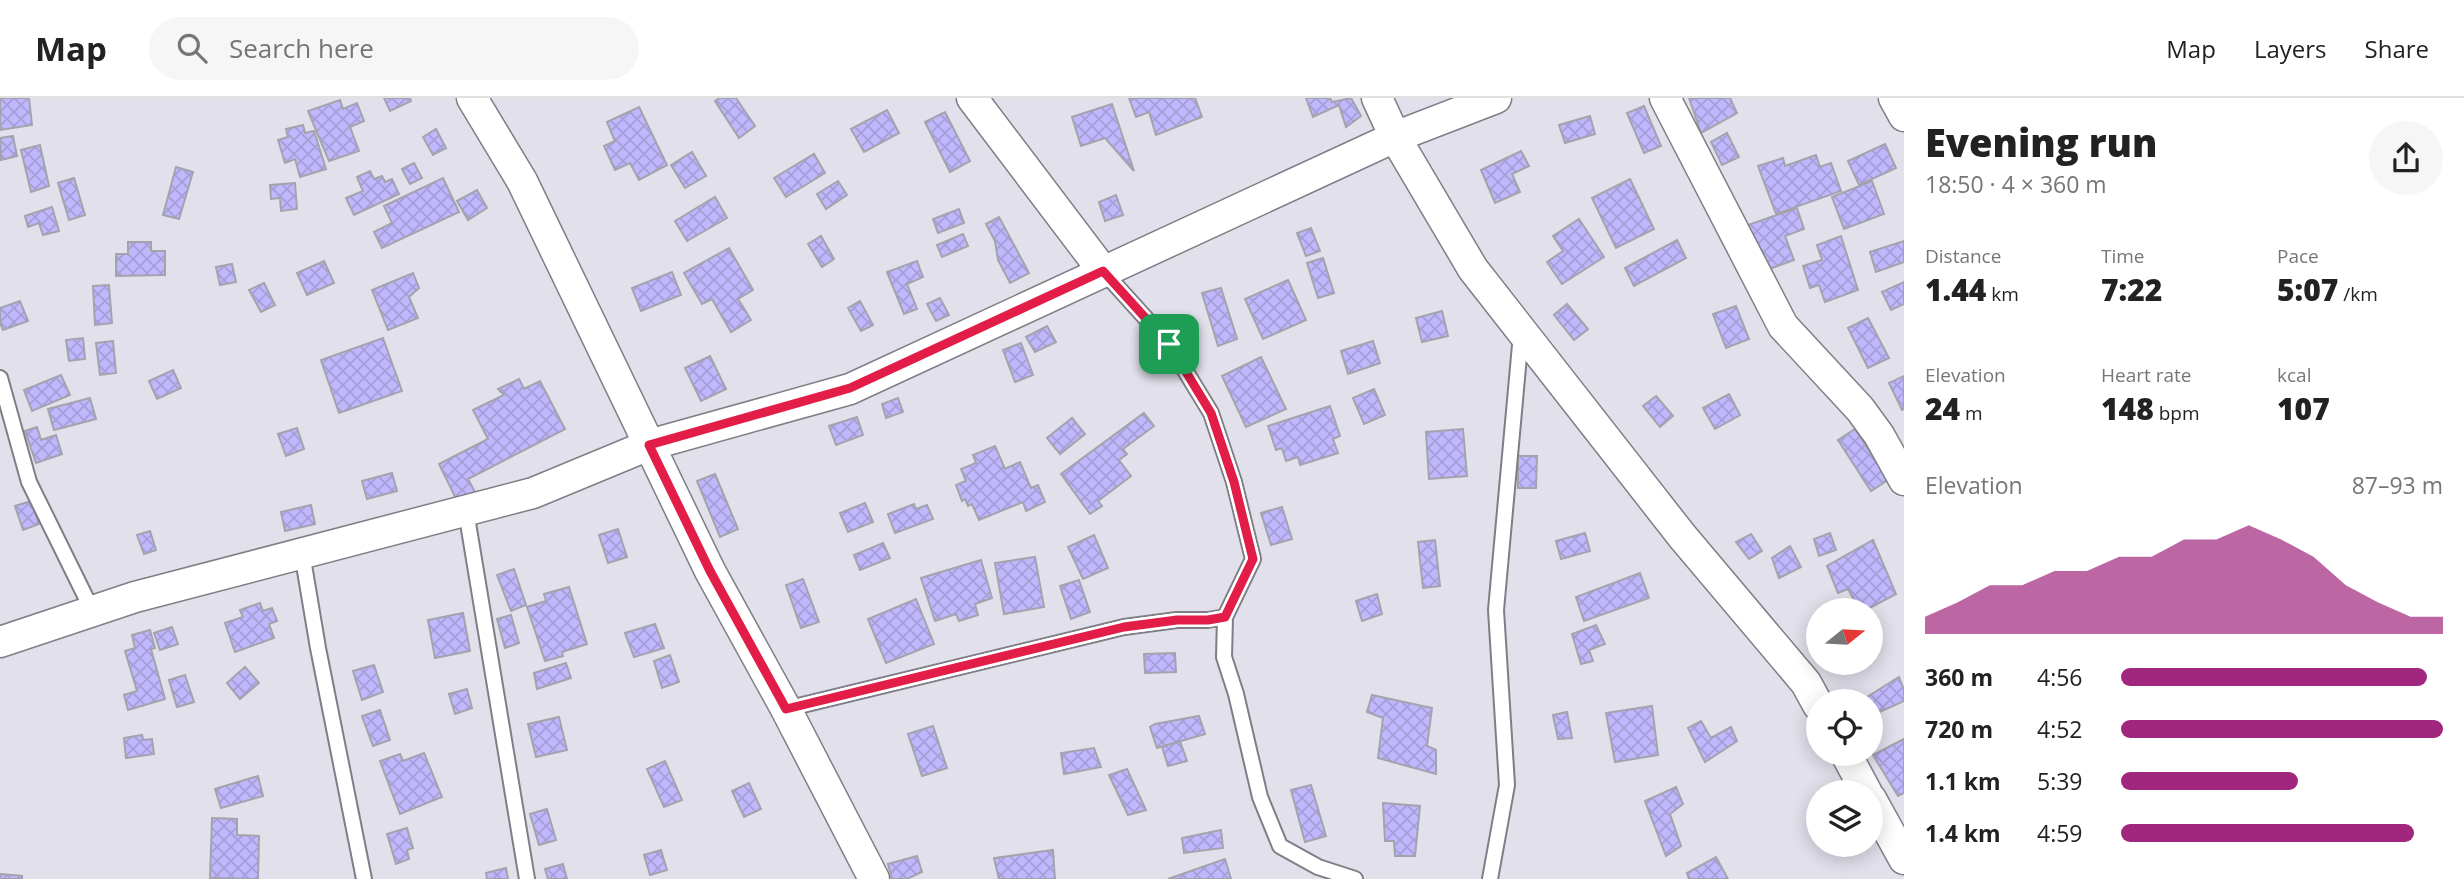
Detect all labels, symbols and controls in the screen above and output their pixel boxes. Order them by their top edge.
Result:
search box [149,17,639,80]
text: Map [35,26,107,71]
icon: search [173,29,211,67]
text: Search here [229,30,374,66]
text: Map [2166,32,2216,65]
text: Layers [2254,32,2327,65]
text: Share [2365,32,2429,65]
text: Evening run [1925,116,2157,168]
button: share [2369,121,2443,195]
text: 18:50 · 4 × 360 m [1925,168,2107,200]
text: Distance [1925,243,2001,269]
text: Time [2101,243,2145,269]
text: Pace [2277,243,2319,269]
text: 1.44 [1925,269,1986,310]
text: 7:22 [2101,269,2162,310]
text: 5:07 [2277,269,2338,310]
text: km [1986,281,2019,307]
text: /km [2338,281,2378,307]
pin [1139,314,1199,374]
icon: arrive [1150,325,1188,363]
text: Elevation [1925,362,2006,388]
text: Heart rate [2101,362,2191,388]
text: kcal [2277,362,2311,388]
text: 24 [1925,388,1960,429]
text: 148 [2101,388,2154,429]
text: 107 [2277,388,2330,429]
text: m [1960,400,1983,426]
text: bpm [2154,400,2200,426]
text: Elevation [1925,469,2023,501]
text: 87–93 m [2352,469,2443,501]
north arrow [1806,598,1883,676]
map controls [1806,598,1883,857]
text: 360 m [1925,661,1993,693]
text: 4:56 [2037,661,2083,693]
button: locate [1806,689,1883,766]
text: 720 m [1925,713,1993,745]
text: 4:52 [2037,713,2083,745]
text: 1.1 km [1925,765,2001,797]
text: 5:39 [2037,765,2083,797]
button: layers [1806,780,1883,857]
text: 1.4 km [1925,817,2001,849]
text: 4:59 [2037,817,2083,849]

